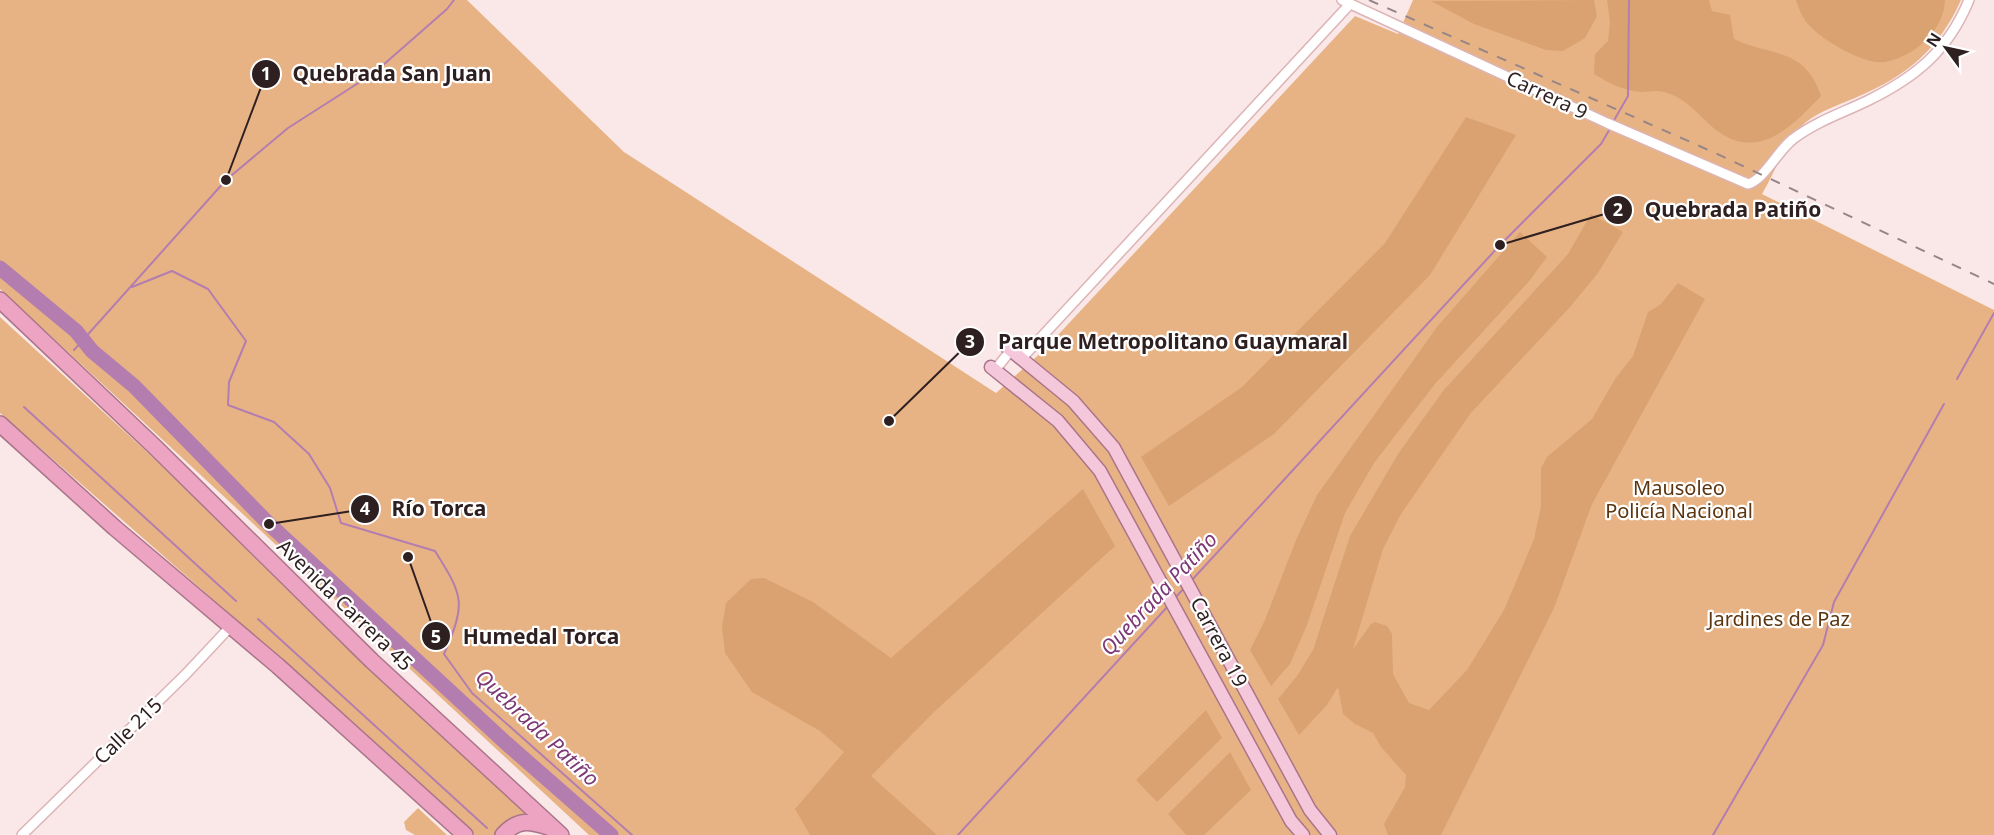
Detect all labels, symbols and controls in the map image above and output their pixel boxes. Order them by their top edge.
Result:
north arrow [1916,18,1976,78]
text: N [1921,28,1946,51]
callout: Quebrada San Juan [251,54,504,93]
text: Quebrada San Juan [292,59,492,87]
text: 1 [261,61,271,85]
street label: Carrera 9 [1502,64,1592,125]
callout: Quebrada Patiño [1603,190,1834,229]
text: Quebrada Patiño [1645,195,1821,223]
text: 2 [1613,197,1623,221]
callout: Parque Metropolitano Guaymaral [955,322,1360,361]
text: Parque Metropolitano Guaymaral [998,327,1348,355]
text: 3 [965,329,975,353]
park label: Mausoleo Policía Nacional [1605,474,1753,524]
callout: Río Torca [350,489,499,528]
text: Río Torca [392,494,486,522]
text: 4 [360,496,370,520]
water label: Quebrada Patiño [1094,525,1223,661]
street label: Avenida Carrera 45 [272,533,419,676]
street label: Carrera 19 [1184,592,1254,692]
park label: Jardines de Paz [1706,605,1850,632]
callout: Humedal Torca [421,617,631,656]
text: Humedal Torca [463,622,619,650]
text: 5 [431,624,441,648]
water label: Quebrada Patiño [470,663,606,792]
street label: Calle 215 [88,691,168,770]

